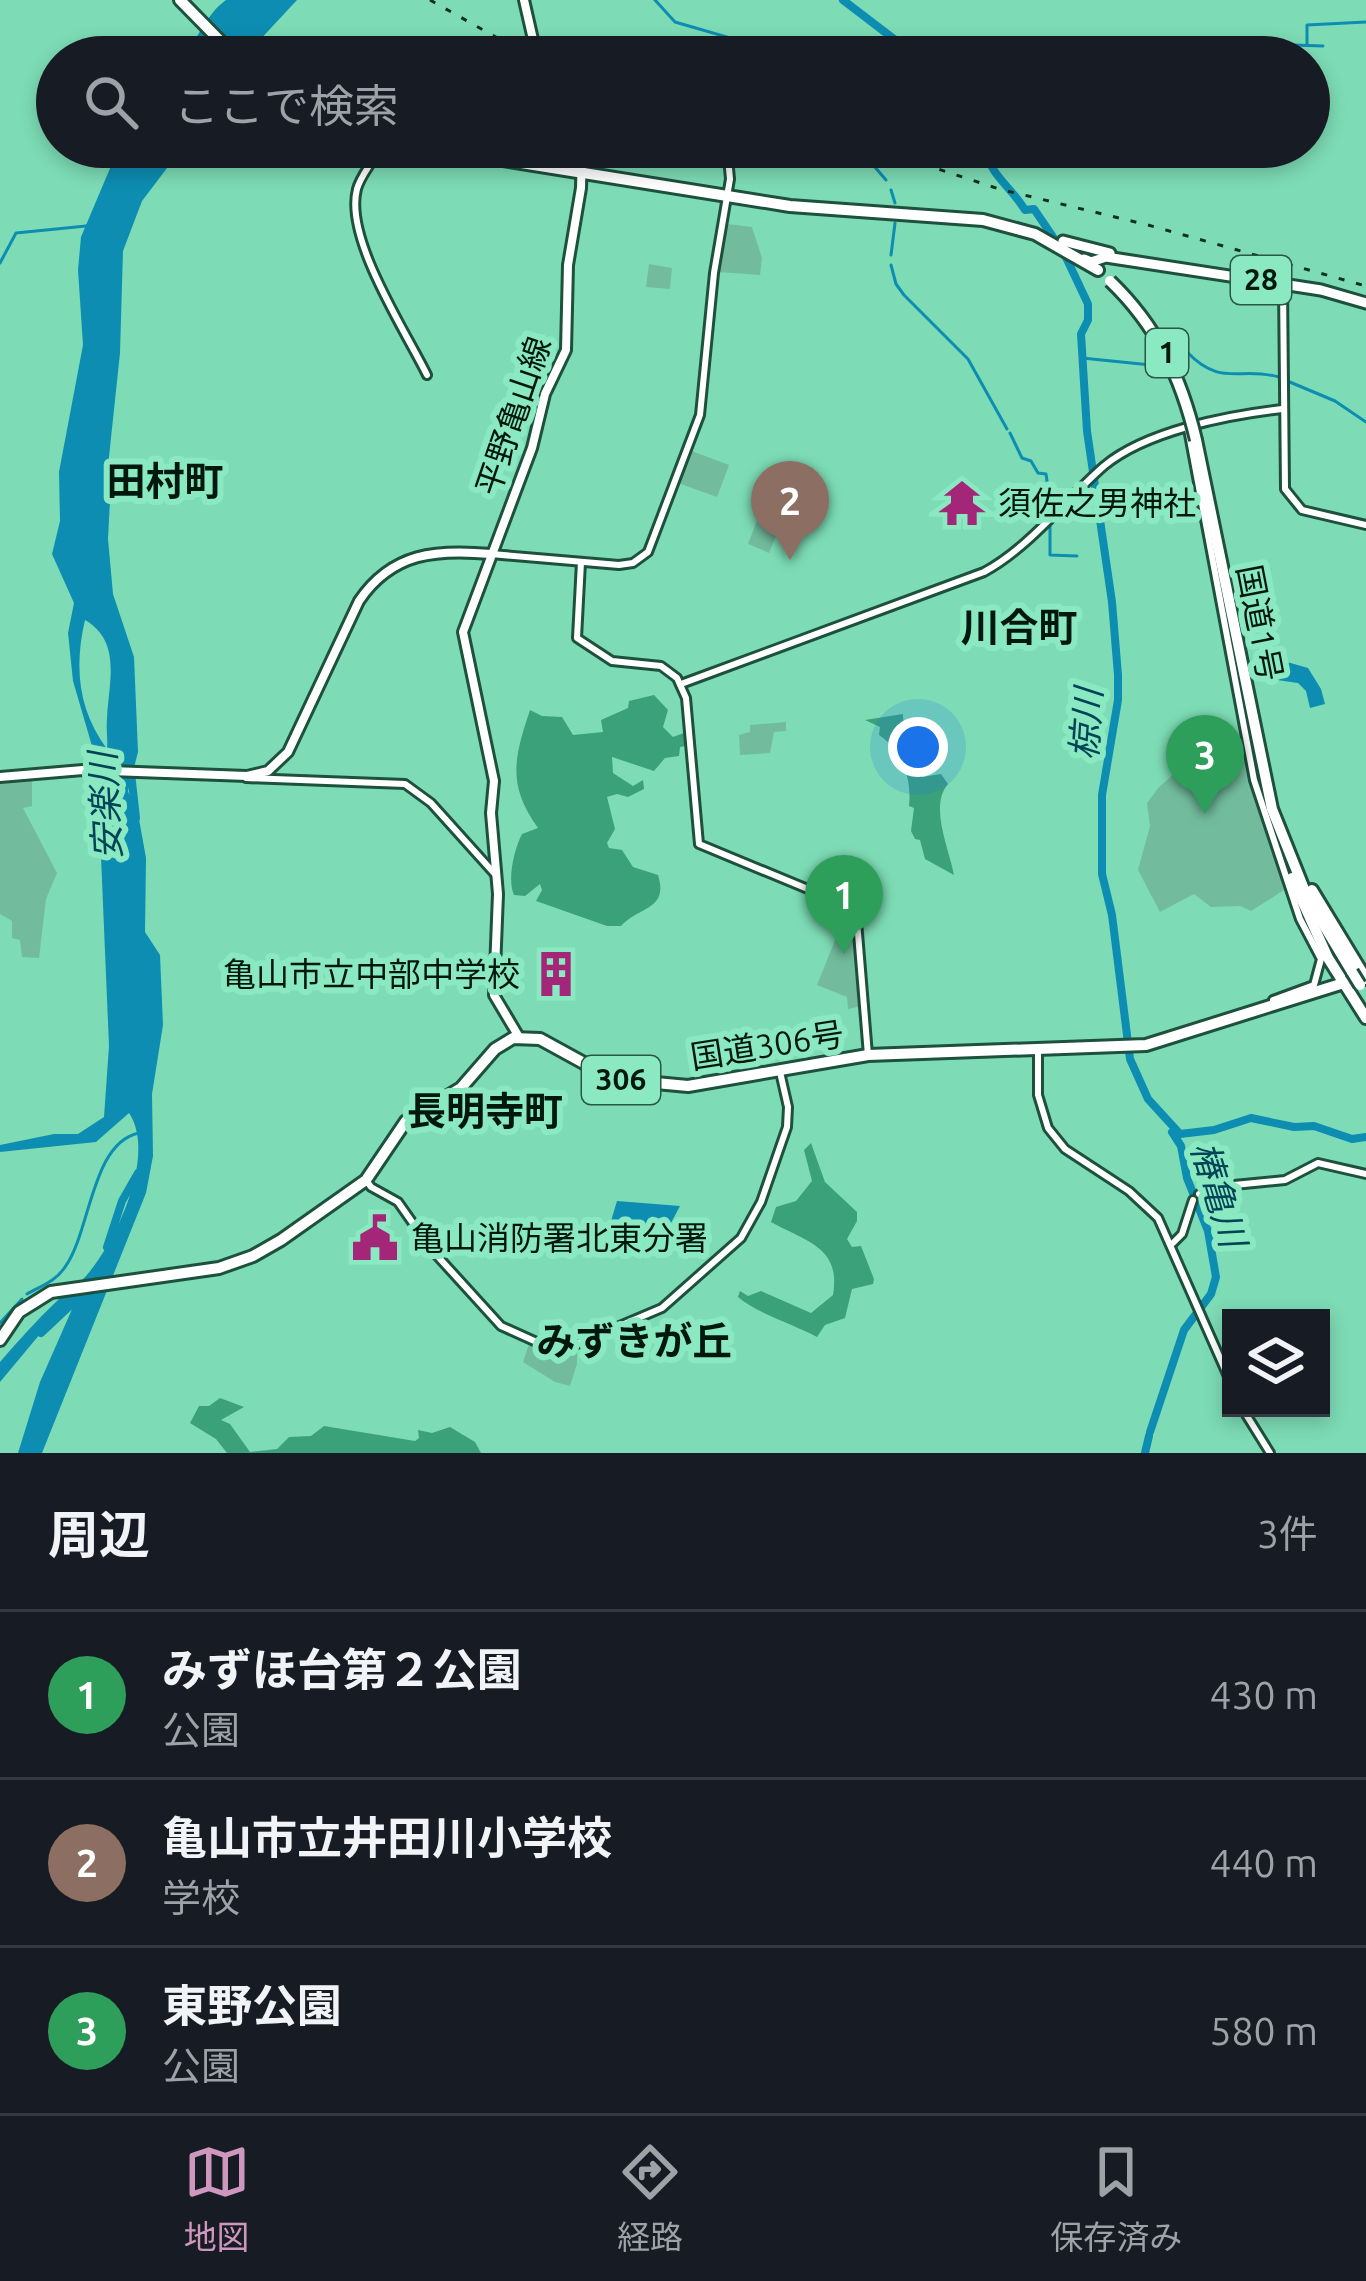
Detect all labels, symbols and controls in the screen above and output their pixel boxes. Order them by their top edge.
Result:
search box [36,36,1330,168]
icon: search [78,69,144,135]
text: ここで検索 [174,80,399,131]
road number: 28 [1231,256,1291,304]
road number: 1 [1146,329,1188,377]
street label: 平野亀山線 [468,332,557,500]
district label: 田村町 [106,459,224,502]
pin: 2 [751,461,829,560]
temple icon: 須佐之男神社 [937,478,987,528]
place label: 須佐之男神社 [998,484,1196,521]
street label: 国道1号 [1231,562,1290,684]
district label: 川合町 [960,605,1078,648]
water label: 椋川 [1063,683,1109,761]
pin: 3 [1166,715,1244,814]
your location [888,717,948,777]
water label: 安楽川 [81,747,128,861]
pin: 1 [805,855,883,954]
building icon: 亀山市立中部中学校 [531,949,581,999]
place label: 亀山市立中部中学校 [223,955,520,992]
street label: 国道306号 [688,1014,846,1075]
road number: 306 [582,1056,660,1104]
district label: 長明寺町 [407,1089,563,1132]
water label: 椿亀川 [1184,1136,1256,1255]
public building icon: 亀山消防署北東分署 [350,1213,400,1263]
place label: 亀山消防署北東分署 [411,1219,708,1256]
map controls [1222,1309,1330,1417]
button: layers [1222,1309,1330,1417]
district label: みずきが丘 [536,1319,732,1362]
text: 周辺 [48,1505,150,1563]
text: 3件 [1257,1512,1318,1555]
text: みずほ台第２公園 [162,1644,522,1695]
text: 1 [76,1673,98,1716]
text: 430 m [1209,1673,1318,1716]
text: 公園 [162,1708,240,1751]
text: 亀山市立井田川小学校 [162,1812,612,1863]
text: 2 [76,1841,98,1884]
text: 440 m [1209,1841,1318,1884]
text: 学校 [162,1876,240,1919]
text: 東野公園 [162,1980,342,2031]
text: 3 [76,2009,98,2052]
text: 580 m [1209,2009,1318,2052]
text: 公園 [162,2044,240,2087]
tab: 地図 [184,2139,250,2259]
tab: 経路 [617,2139,683,2259]
tab: 保存済み [1050,2139,1182,2259]

